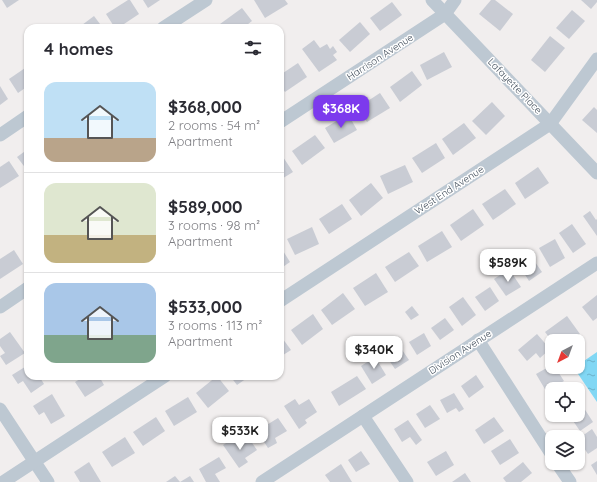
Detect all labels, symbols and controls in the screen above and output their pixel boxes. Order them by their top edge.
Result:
street label: Harrison Avenue [344,31,416,83]
icon: filters [242,37,264,59]
text: 4 homes [44,38,113,59]
street label: Lafayette Place [485,55,545,117]
pin: $368K [313,95,369,129]
text: $368,000 [168,96,242,117]
icon: home [76,98,124,146]
text: $368K [322,100,360,116]
text: 2 rooms · 54 m² [168,117,260,133]
text: Apartment [168,133,233,149]
street label: West End Avenue [412,162,487,217]
text: $589,000 [168,196,243,217]
icon: home [76,199,124,247]
text: 3 rooms · 98 m² [168,217,260,233]
text: Apartment [168,233,233,249]
pin: $589K [480,249,536,283]
text: $589K [489,254,527,270]
text: $533,000 [168,296,242,317]
icon: home [76,299,124,347]
text: 3 rooms · 113 m² [168,317,262,333]
street label: Division Avenue [426,327,494,377]
text: Apartment [168,333,233,349]
north arrow [545,334,585,374]
map controls [545,334,585,470]
pin: $340K [346,336,402,370]
text: $340K [355,341,393,357]
button: locate [545,382,585,422]
pin: $533K [212,417,268,451]
text: $533K [221,422,259,438]
button: layers [545,430,585,470]

